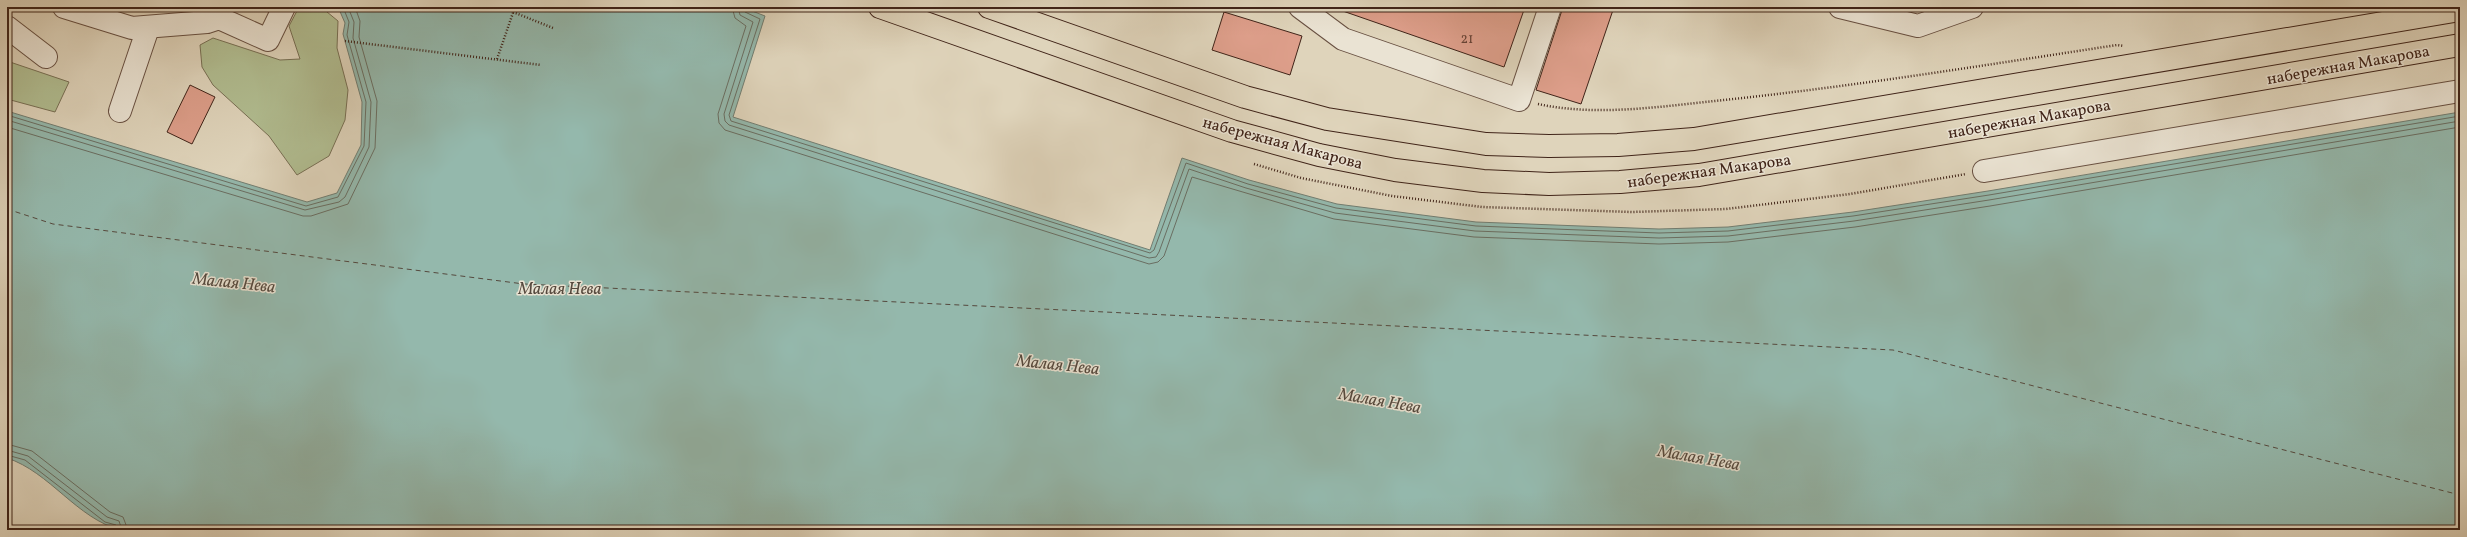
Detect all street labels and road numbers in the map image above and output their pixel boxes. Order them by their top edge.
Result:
street label: набережная Макарова [2265,41,2432,91]
street label: набережная Макарова [1946,95,2113,145]
street label: набережная Макарова [1200,112,1365,176]
street label: набережная Макарова [1626,150,1793,194]

